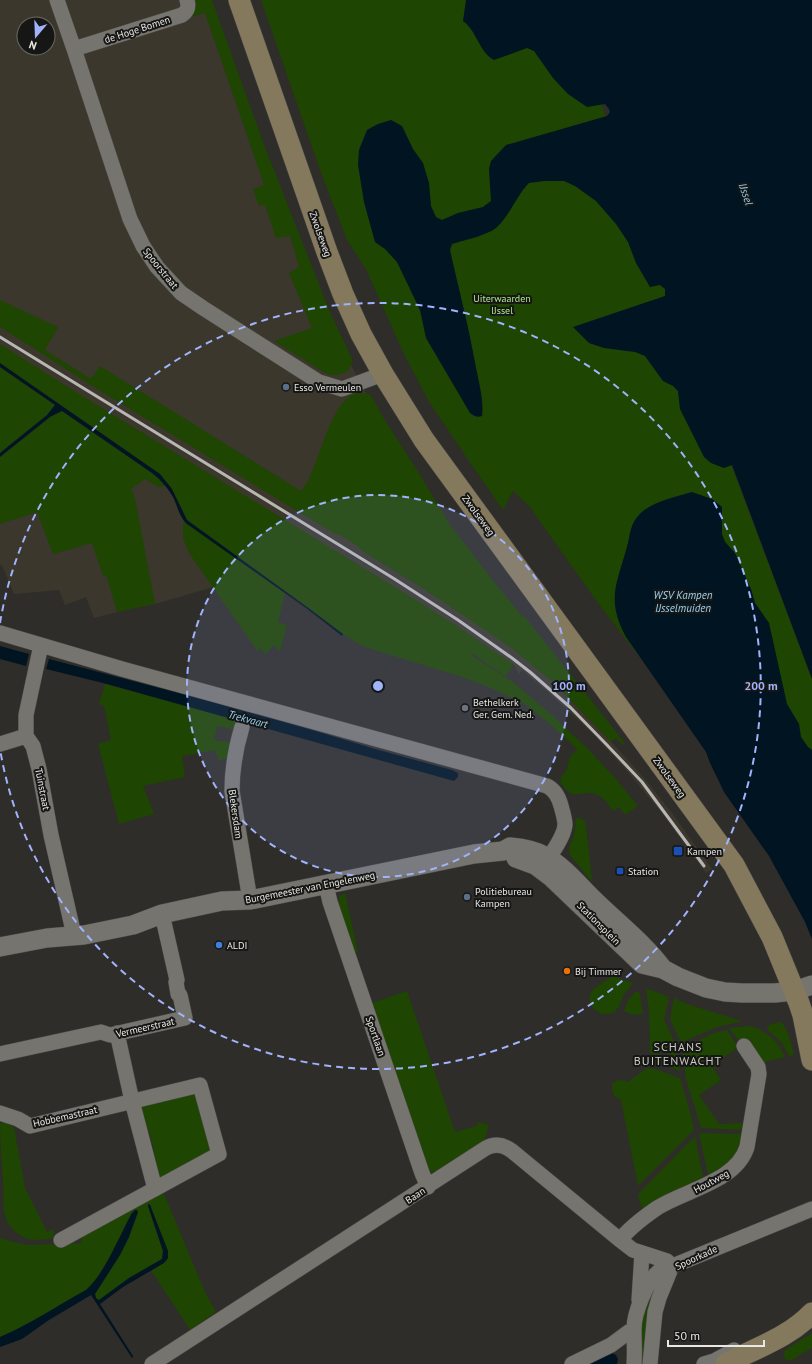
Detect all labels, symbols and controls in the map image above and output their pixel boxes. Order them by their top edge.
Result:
street label: de Hoge Bomen [103,13,172,46]
north arrow [16,16,56,56]
text: N [27,38,38,53]
water label: IJssel [736,181,756,207]
street label: Zwolseweg [306,210,335,259]
street label: Spoorstraat [140,245,182,292]
park label: Uiterwaarden IJssel [473,292,531,317]
place label: Esso Vermeulen [294,381,361,394]
marker: Esso Vermeulen [281,382,291,392]
street label: Zwolseweg [459,492,498,538]
water label: WSV Kampen IJsselmuiden [653,588,713,615]
text: 100 m [552,678,586,693]
text: 200 m [744,678,778,693]
centre of rings [371,679,385,693]
place label: Bethelkerk Ger. Gem. Ned. [473,696,534,721]
marker: Bethelkerk Ger. Gem. Ned. [460,703,470,713]
water label: Trekvaart [227,707,270,731]
street label: Zwolseweg [650,754,689,800]
street label: Tuinstraat [32,767,53,812]
street label: Blekersdam [226,789,245,840]
marker: Kampen [672,845,684,857]
place label: Kampen [687,845,722,858]
place label: Station [628,865,659,878]
marker: Station [615,866,625,876]
street label: Burgemeester van Engelenweg [244,869,376,906]
place label: Politiebureau Kampen [475,885,532,910]
marker: Politiebureau Kampen [462,892,472,902]
street label: Stationsplein [574,899,623,948]
place label: ALDI [227,939,247,952]
marker: ALDI [214,940,224,950]
place label: Bij Timmer [575,965,622,978]
marker: Bij Timmer [562,966,572,976]
street label: Vermeerstraat [114,1014,176,1041]
street label: Sportlaan [363,1014,388,1058]
district label: SCHANS BUITENWACHT [634,1039,722,1068]
street label: Hobbemastraat [32,1103,99,1130]
street label: Houtweg [691,1167,731,1196]
street label: Baan [403,1184,428,1207]
street label: Spoorkade [673,1242,719,1273]
scale bar [668,1322,764,1348]
text: 50 m [674,1328,700,1343]

